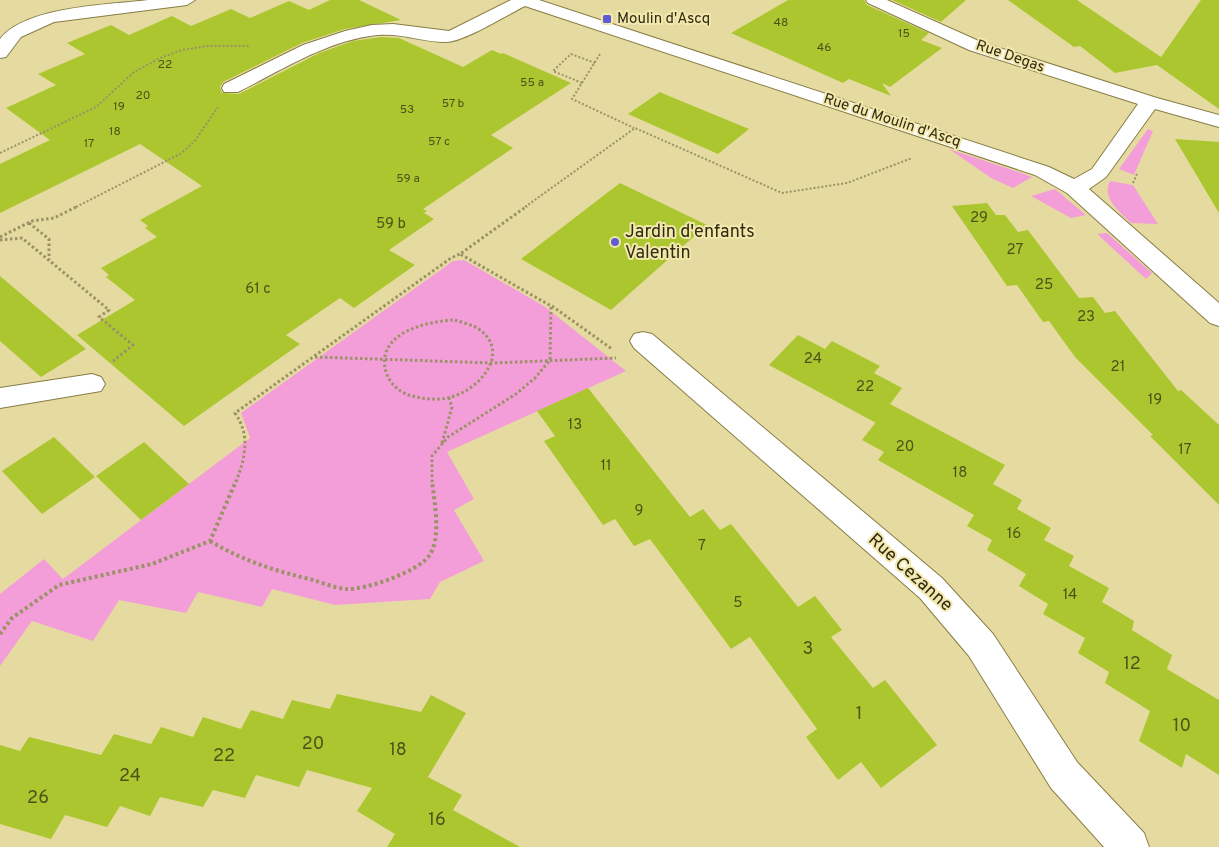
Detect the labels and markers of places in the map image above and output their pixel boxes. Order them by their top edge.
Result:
place label: Moulin d'Ascq [617,10,710,29]
marker: Moulin d'Ascq [601,13,613,25]
place label: Jardin d'enfants Valentin [625,221,755,265]
marker: Jardin d'enfants Valentin [609,236,621,248]

